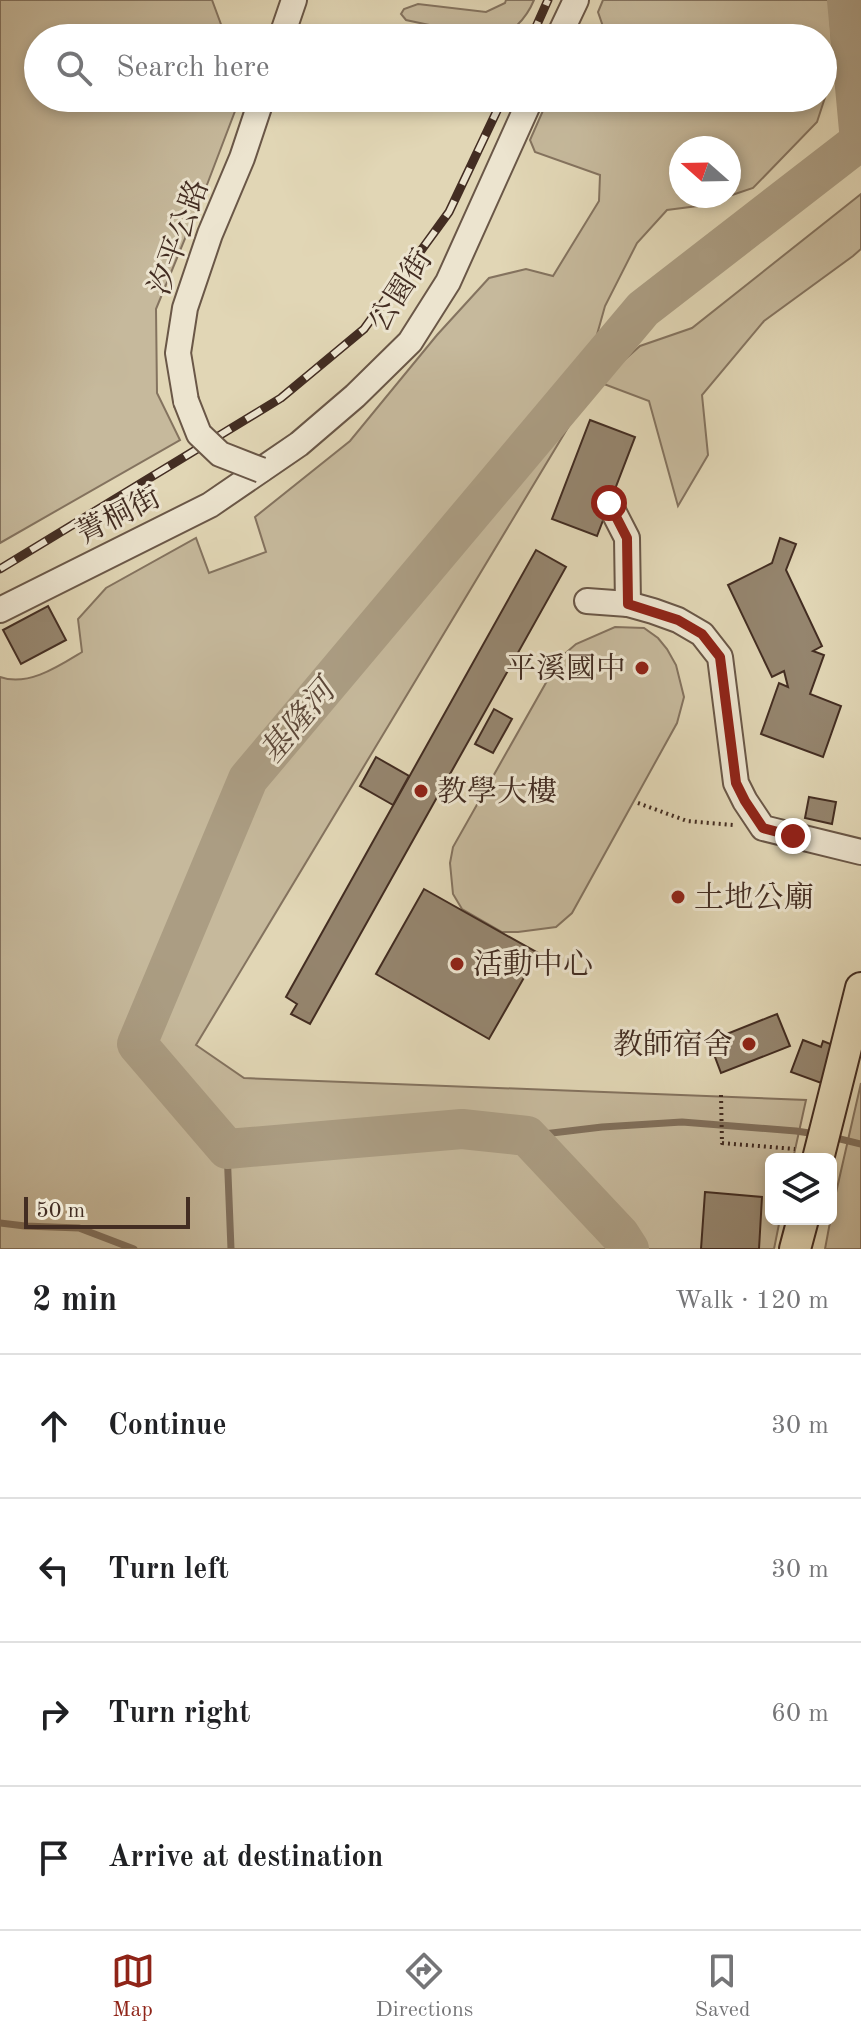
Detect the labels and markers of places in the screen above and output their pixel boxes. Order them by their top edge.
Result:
place label: 平溪國中 [506,652,626,685]
marker: 平溪國中 [633,659,651,677]
place label: 教學大樓 [437,775,557,808]
marker: 教學大樓 [412,782,430,800]
place label: 土地公廟 [694,881,814,914]
marker: 土地公廟 [669,888,687,906]
place label: 活動中心 [473,948,593,981]
marker: 活動中心 [448,955,466,973]
place label: 教師宿舍 [613,1028,733,1061]
marker: 教師宿舍 [740,1035,758,1053]

